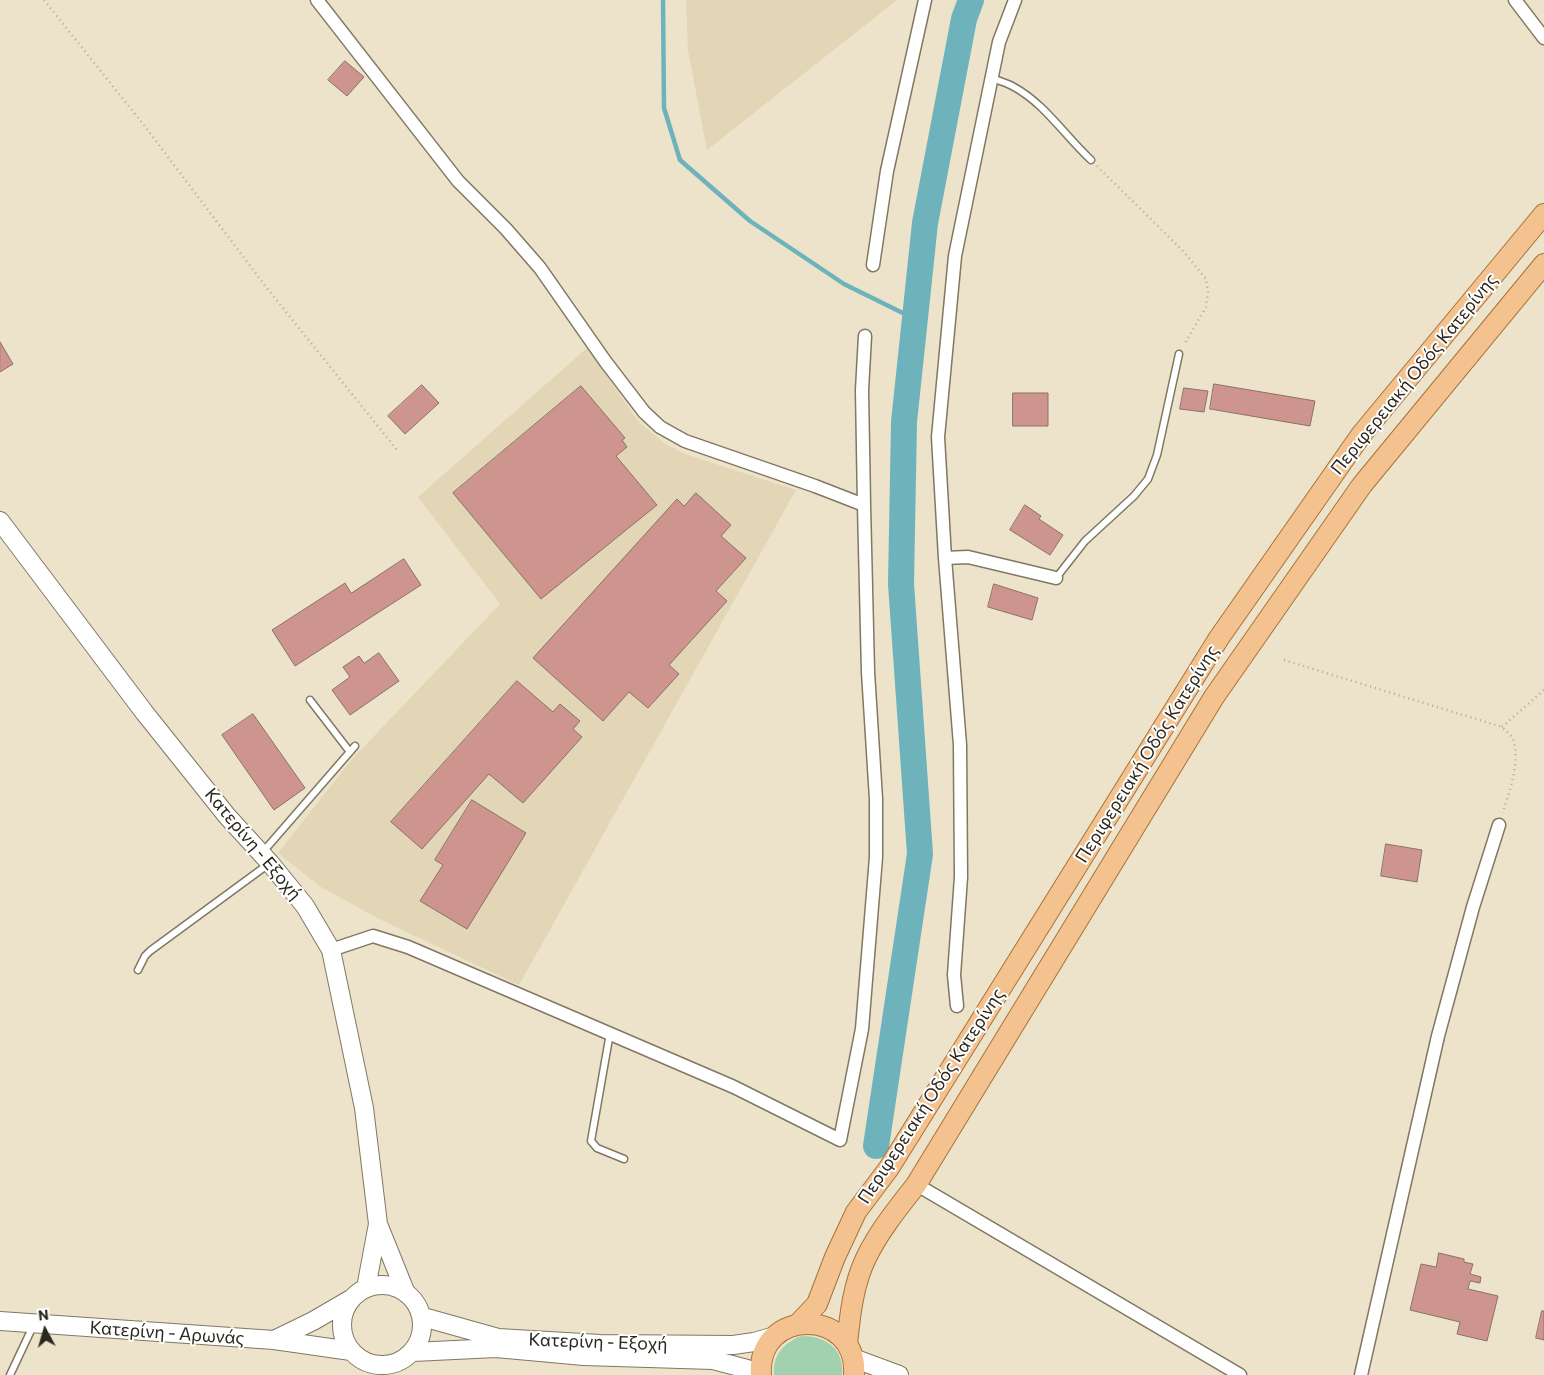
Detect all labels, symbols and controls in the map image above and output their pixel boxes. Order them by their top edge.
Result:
street label: Περιφερειακή Οδός Κατερίνης [1326,269,1502,479]
street label: Περιφερειακή Οδός Κατερίνης [1071,641,1223,867]
street label: Κατερίνη - Εξοχή [200,784,306,904]
street label: Περιφερειακή Οδός Κατερίνης [853,984,1009,1208]
north arrow [20,1305,70,1355]
text: N [37,1306,49,1324]
street label: Κατερίνη - Αρωνάς [89,1317,245,1349]
street label: Κατερίνη - Εξοχή [528,1329,668,1355]

